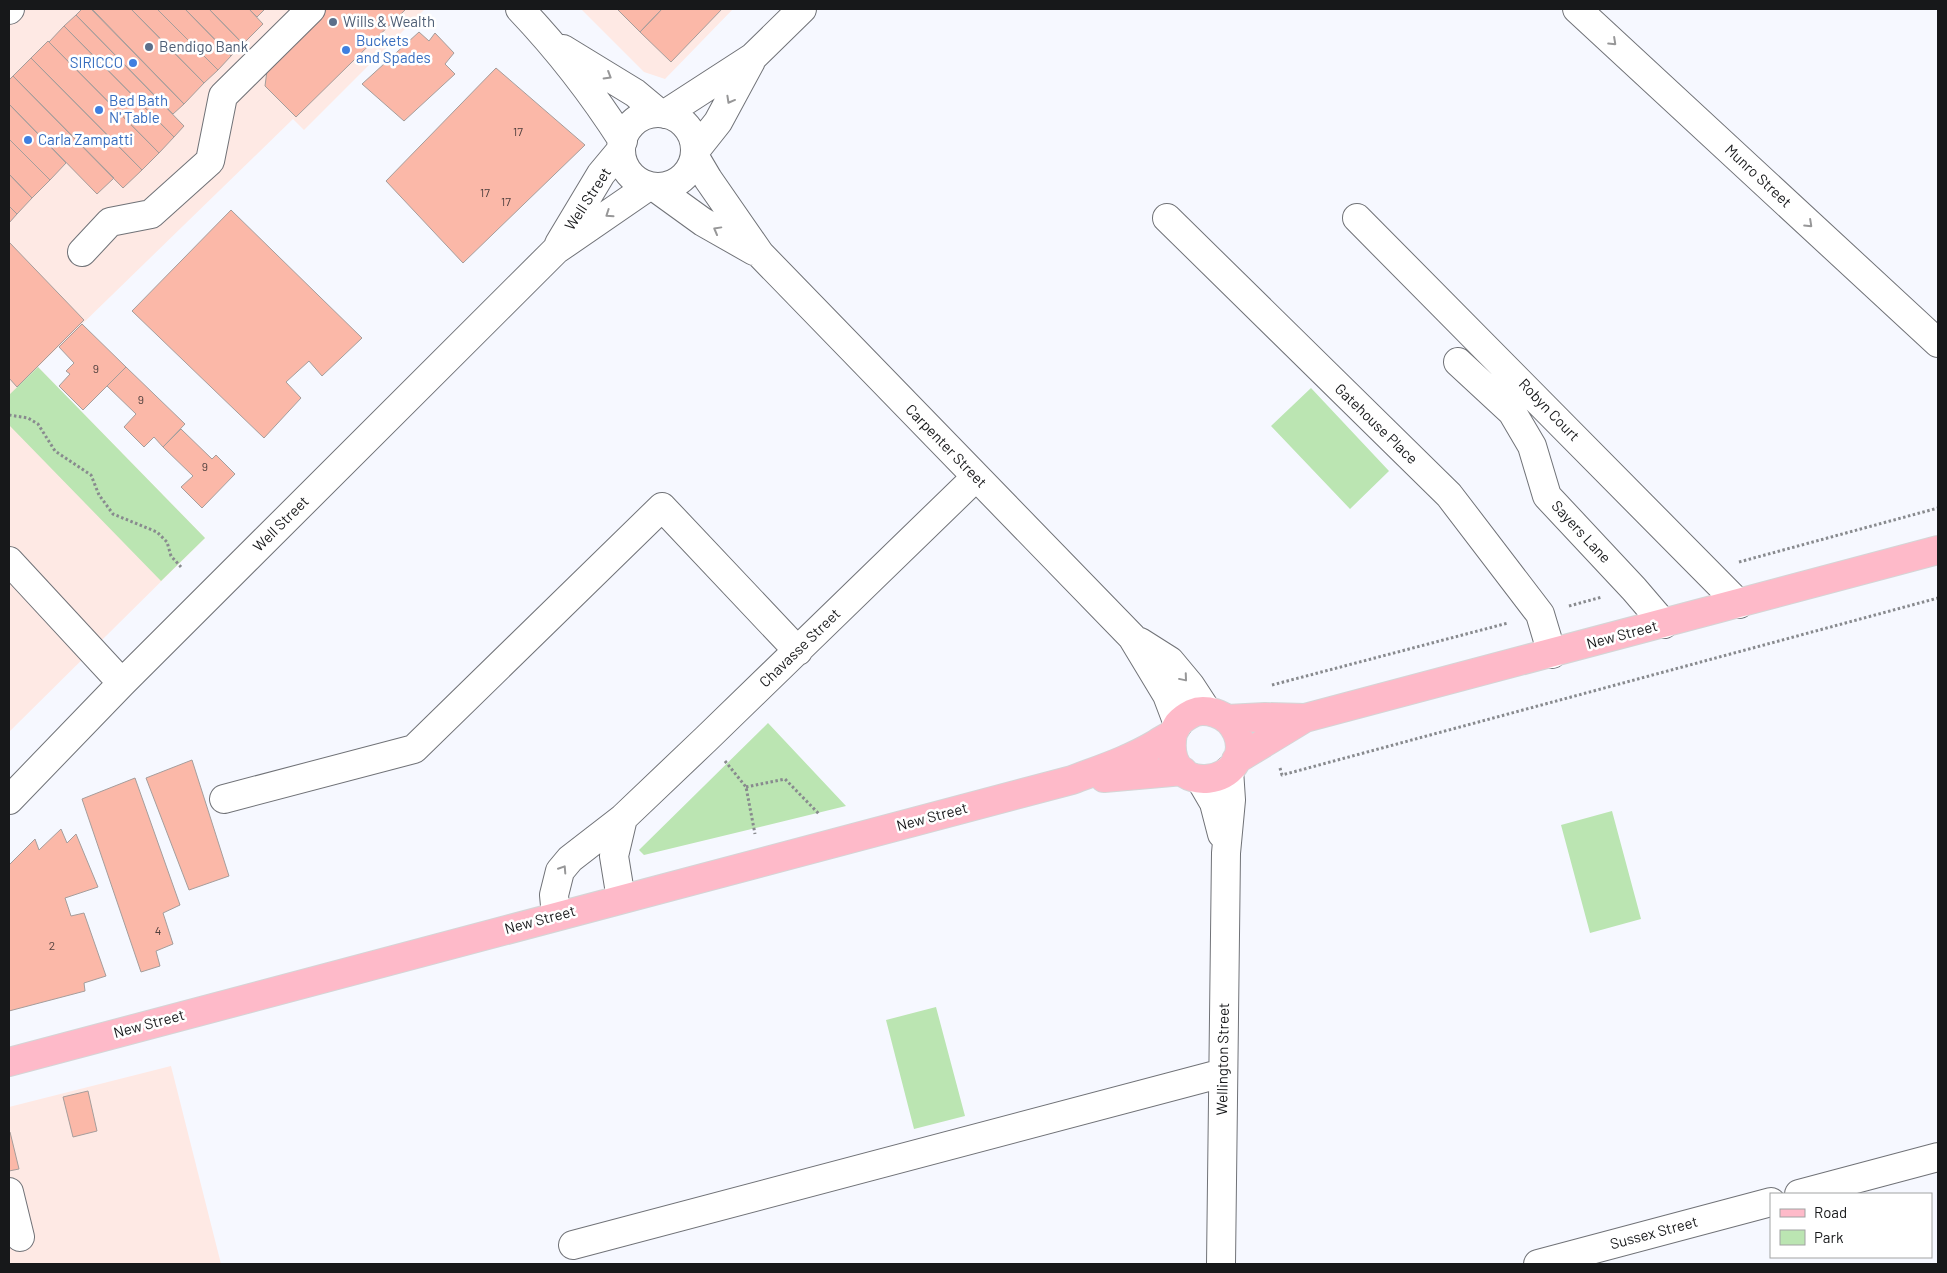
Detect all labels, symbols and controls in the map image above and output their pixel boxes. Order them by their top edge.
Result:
place label: Wills & Wealth [343,12,435,30]
marker: Wills & Wealth [327,16,339,28]
place label: Buckets and Spades [356,31,431,66]
one-way arrow [1607,36,1616,45]
place label: Bendigo Bank [159,37,249,55]
marker: Bendigo Bank [143,41,155,53]
marker: Buckets and Spades [340,44,352,56]
place label: SIRICCO [70,53,123,71]
marker: SIRICCO [127,57,139,69]
one-way arrow [602,70,611,80]
place label: Bed Bath N' Table [109,91,168,126]
one-way arrow [726,95,736,104]
marker: Bed Bath N' Table [93,104,105,116]
house number: 17 [513,124,523,138]
place label: Carla Zampatti [38,130,133,148]
marker: Carla Zampatti [22,134,34,146]
street label: Munro Street [1722,140,1796,211]
street label: Well Street [560,164,614,233]
house number: 17 [480,185,490,199]
house number: 17 [501,194,511,208]
one-way arrow [605,208,614,218]
one-way arrow [1804,218,1813,227]
one-way arrow [714,226,723,236]
house number: 9 [93,361,99,375]
street label: Robyn Court [1516,374,1584,444]
street label: Gatehouse Place [1332,379,1422,467]
house number: 9 [138,392,144,406]
street label: Carpenter Street [902,400,991,491]
house number: 9 [202,459,208,473]
street label: Well Street [249,492,312,555]
street label: Sayers Lane [1548,496,1615,566]
street label: Chavasse Street [755,604,844,690]
street label: New Street [1584,616,1659,652]
one-way arrow [1178,672,1187,681]
street label: New Street [894,798,969,834]
one-way arrow [557,866,567,875]
street label: New Street [502,901,577,937]
house number: 4 [155,923,161,937]
house number: 2 [49,938,55,952]
street label: Wellington Street [1212,1002,1232,1115]
street label: New Street [111,1005,186,1041]
legend [1770,1193,1932,1258]
text: Road [1814,1203,1847,1221]
street label: Sussex Street [1608,1212,1699,1252]
text: Park [1814,1228,1844,1246]

